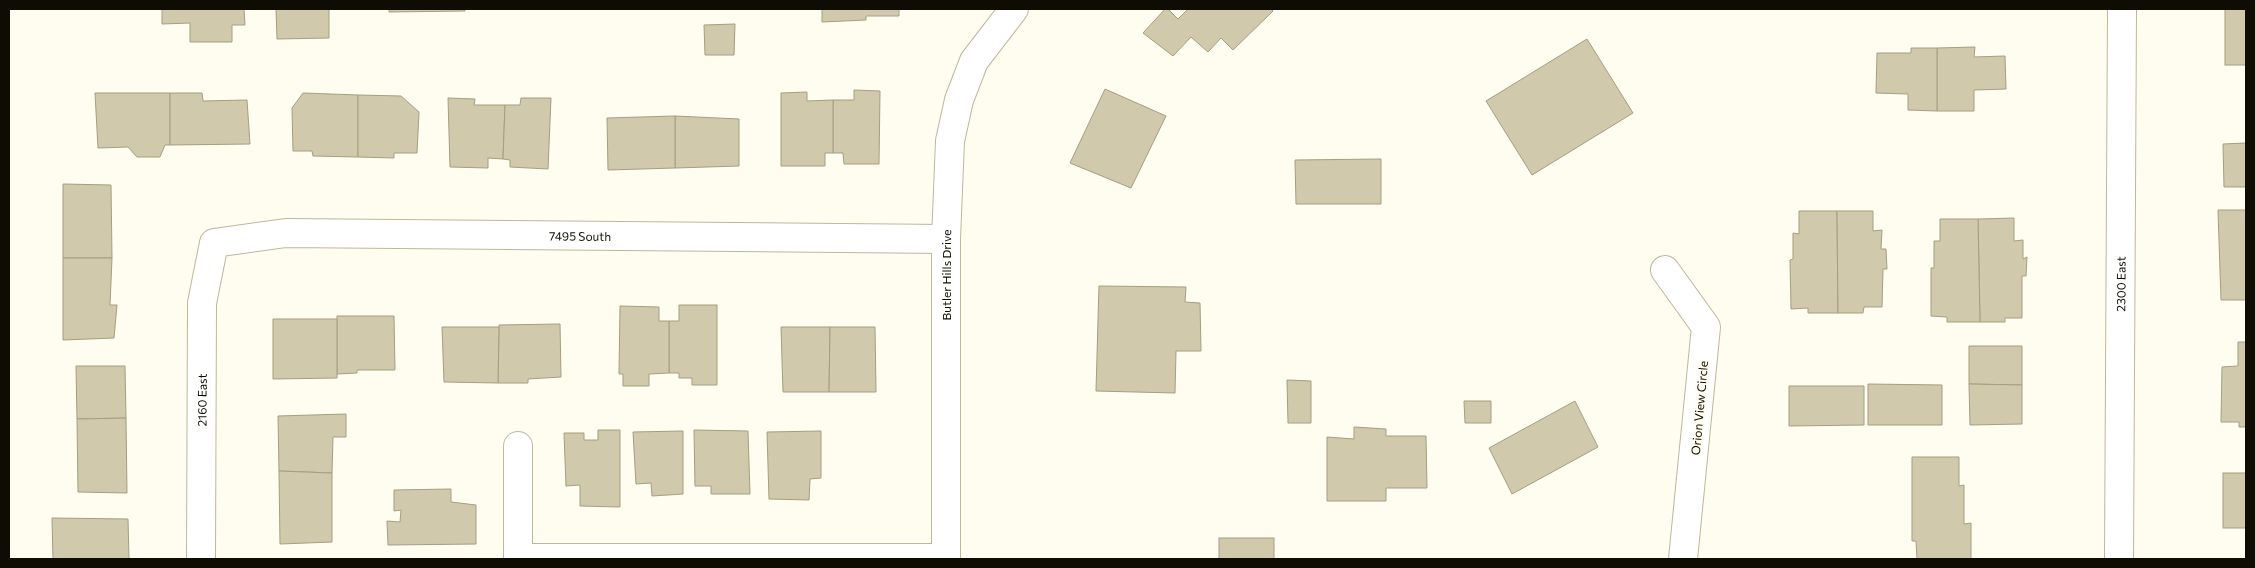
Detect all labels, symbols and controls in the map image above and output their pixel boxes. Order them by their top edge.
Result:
street label: 7495 South [549,228,611,243]
street label: Butler Hills Drive [939,229,953,320]
street label: 2300 East [2113,256,2128,312]
street label: Orion View Circle [1688,360,1710,456]
street label: 2160 East [195,373,209,427]

